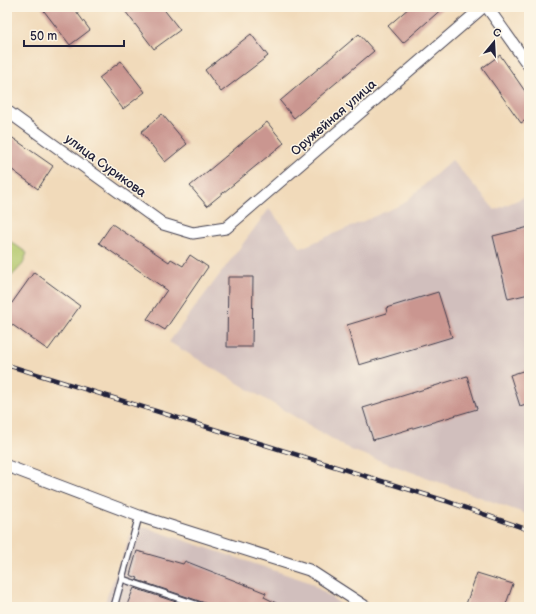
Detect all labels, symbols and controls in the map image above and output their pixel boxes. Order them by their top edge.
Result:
scale bar [24,22,124,48]
north arrow [474,22,514,62]
text: С [491,26,503,40]
text: 50 m [30,29,57,44]
street label: Оружейная улица [288,76,380,159]
street label: улица Сурикова [62,131,150,201]

